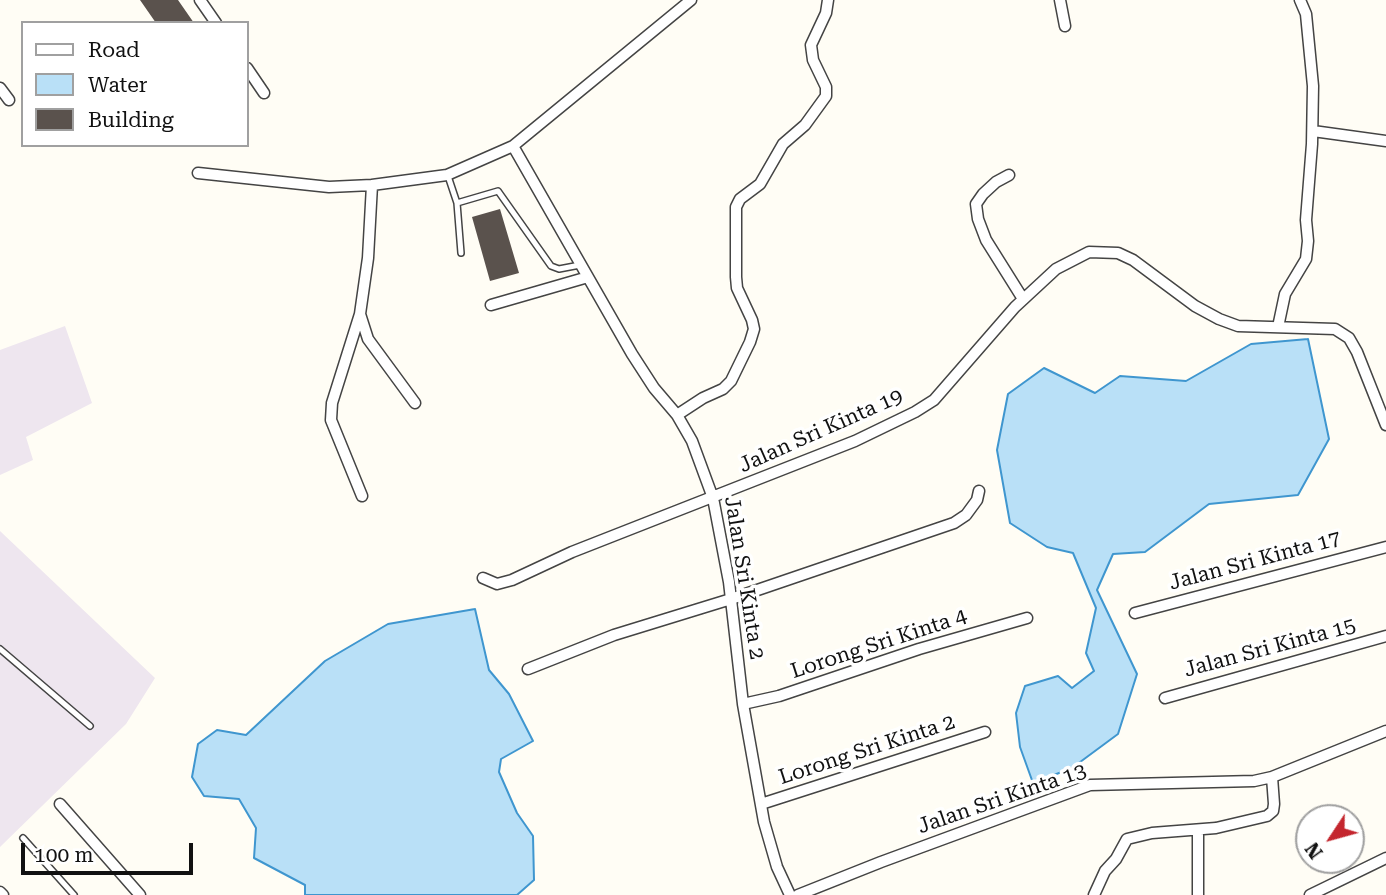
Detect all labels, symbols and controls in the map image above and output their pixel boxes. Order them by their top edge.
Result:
legend [21,21,248,147]
text: Road [88,38,140,62]
text: Water [88,73,147,97]
text: Building [88,108,174,132]
street label: Jalan Sri Kinta 19 [735,384,907,478]
street label: Jalan Sri Kinta 2 [719,495,769,661]
street label: Jalan Sri Kinta 17 [1166,526,1344,596]
street label: Lorong Sri Kinta 4 [788,604,970,684]
street label: Jalan Sri Kinta 15 [1181,613,1359,683]
street label: Lorong Sri Kinta 2 [776,710,958,790]
street label: Jalan Sri Kinta 13 [914,758,1090,840]
north arrow [1295,804,1365,874]
scale bar [24,828,196,872]
text: N [1301,838,1328,863]
text: 100 m [34,843,94,867]

